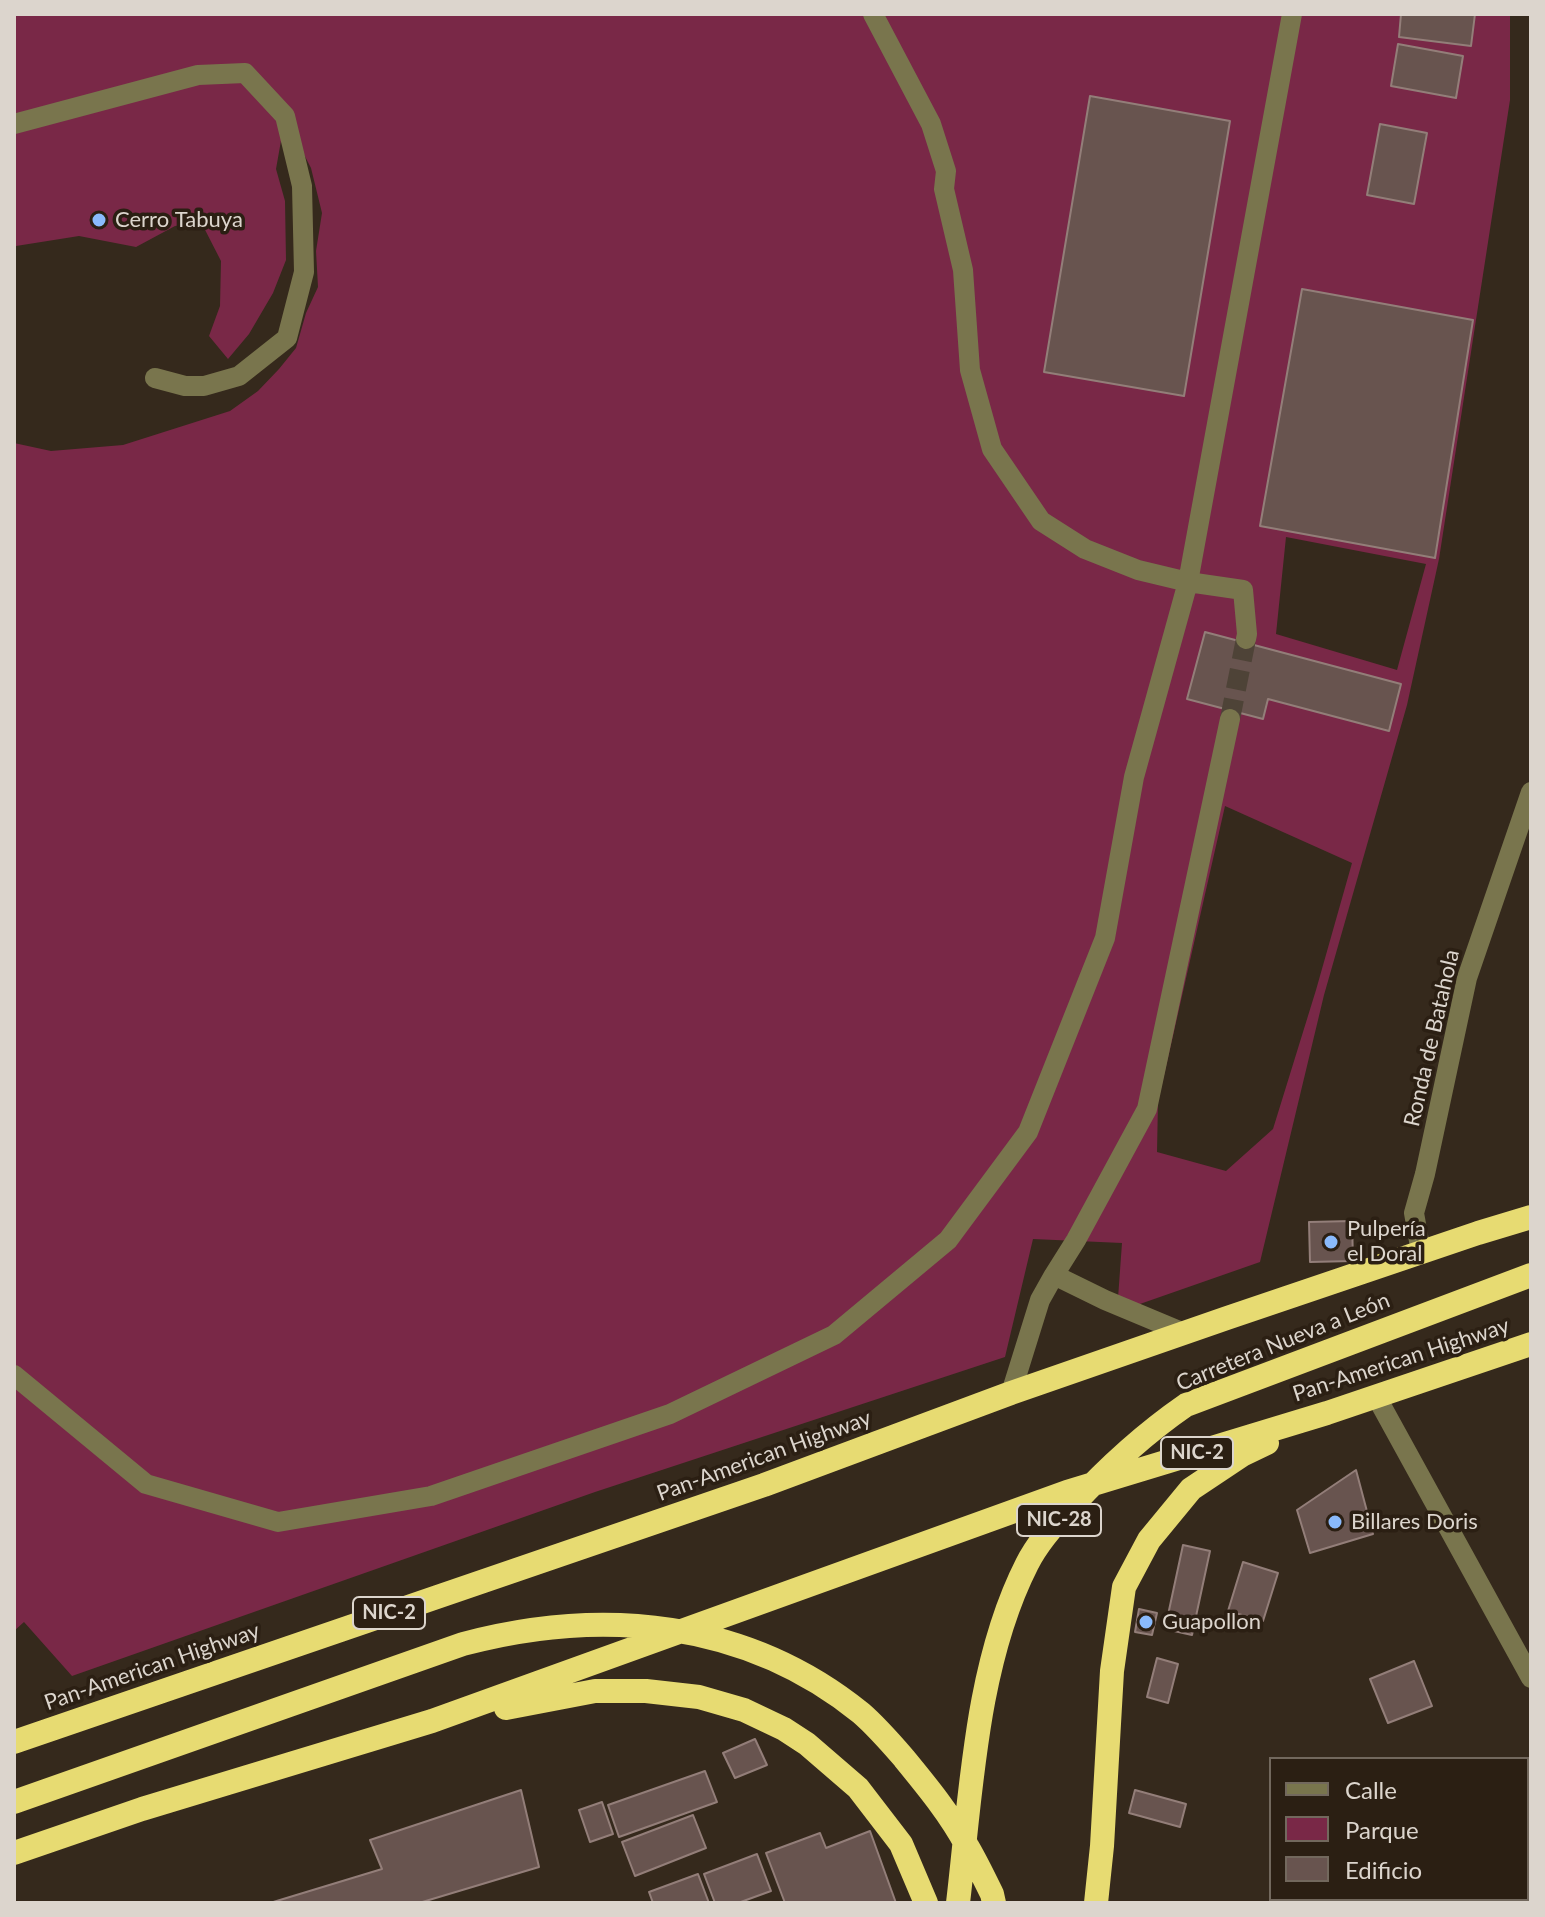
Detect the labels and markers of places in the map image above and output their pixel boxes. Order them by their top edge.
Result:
place label: Cerro Tabuya [115,207,243,233]
marker: Cerro Tabuya [90,211,108,229]
place label: Pulpería el Doral [1347,1216,1426,1268]
marker: Pulpería el Doral [1322,1233,1340,1251]
place label: Billares Doris [1351,1509,1478,1535]
marker: Billares Doris [1326,1513,1344,1531]
place label: Guapollon [1162,1609,1261,1635]
marker: Guapollon [1137,1613,1155,1631]

